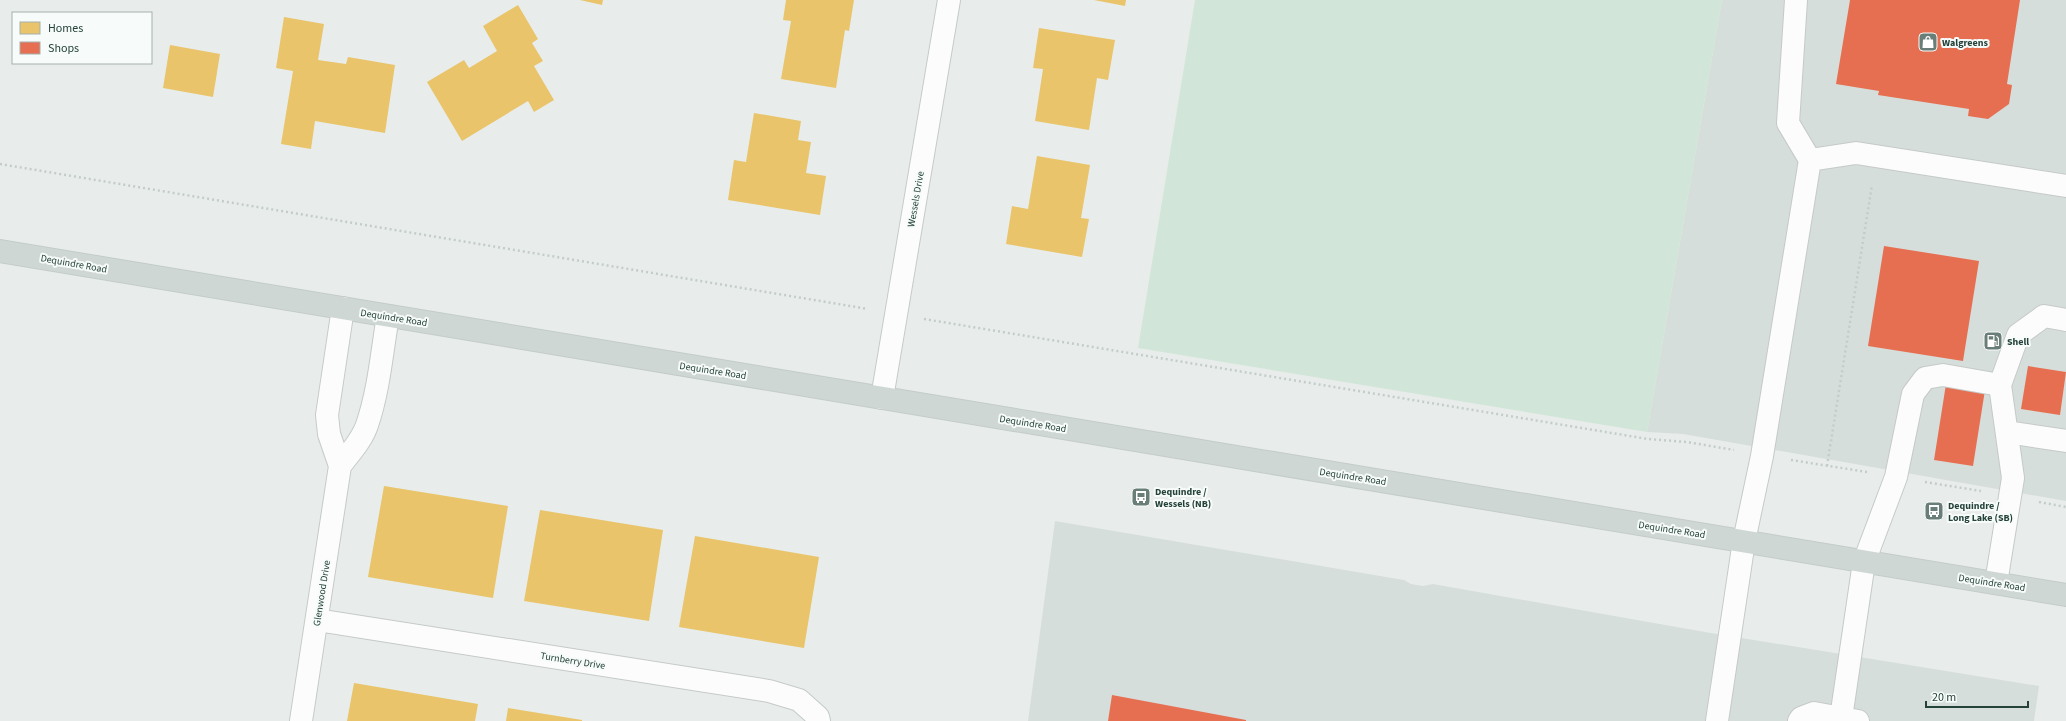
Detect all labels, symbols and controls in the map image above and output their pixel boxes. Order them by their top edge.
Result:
legend [12,12,152,64]
text: Homes [48,20,83,37]
shop icon: Walgreens [1917,31,1939,53]
place label: Walgreens [1942,36,1988,50]
text: Shops [48,40,79,57]
street label: Wessels Drive [904,170,928,228]
street label: Dequindre Road [39,251,108,277]
street label: Dequindre Road [359,306,428,330]
fuel station icon: Shell [1982,330,2004,352]
place label: Shell [2007,335,2029,349]
street label: Dequindre Road [678,359,747,383]
street label: Dequindre Road [998,412,1067,436]
street label: Dequindre Road [1318,465,1387,489]
place label: Dequindre / Wessels (NB) [1155,485,1211,511]
bus stop icon: Dequindre / Wessels (NB) [1130,486,1152,508]
place label: Dequindre / Long Lake (SB) [1948,499,2013,525]
bus stop icon: Dequindre / Long Lake (SB) [1923,500,1945,522]
street label: Dequindre Road [1637,518,1706,542]
street label: Glenwood Drive [310,559,334,627]
street label: Dequindre Road [1957,571,2026,595]
street label: Turnberry Drive [539,649,606,673]
scale bar [1926,683,2028,709]
text: 20 m [1932,689,1956,706]

